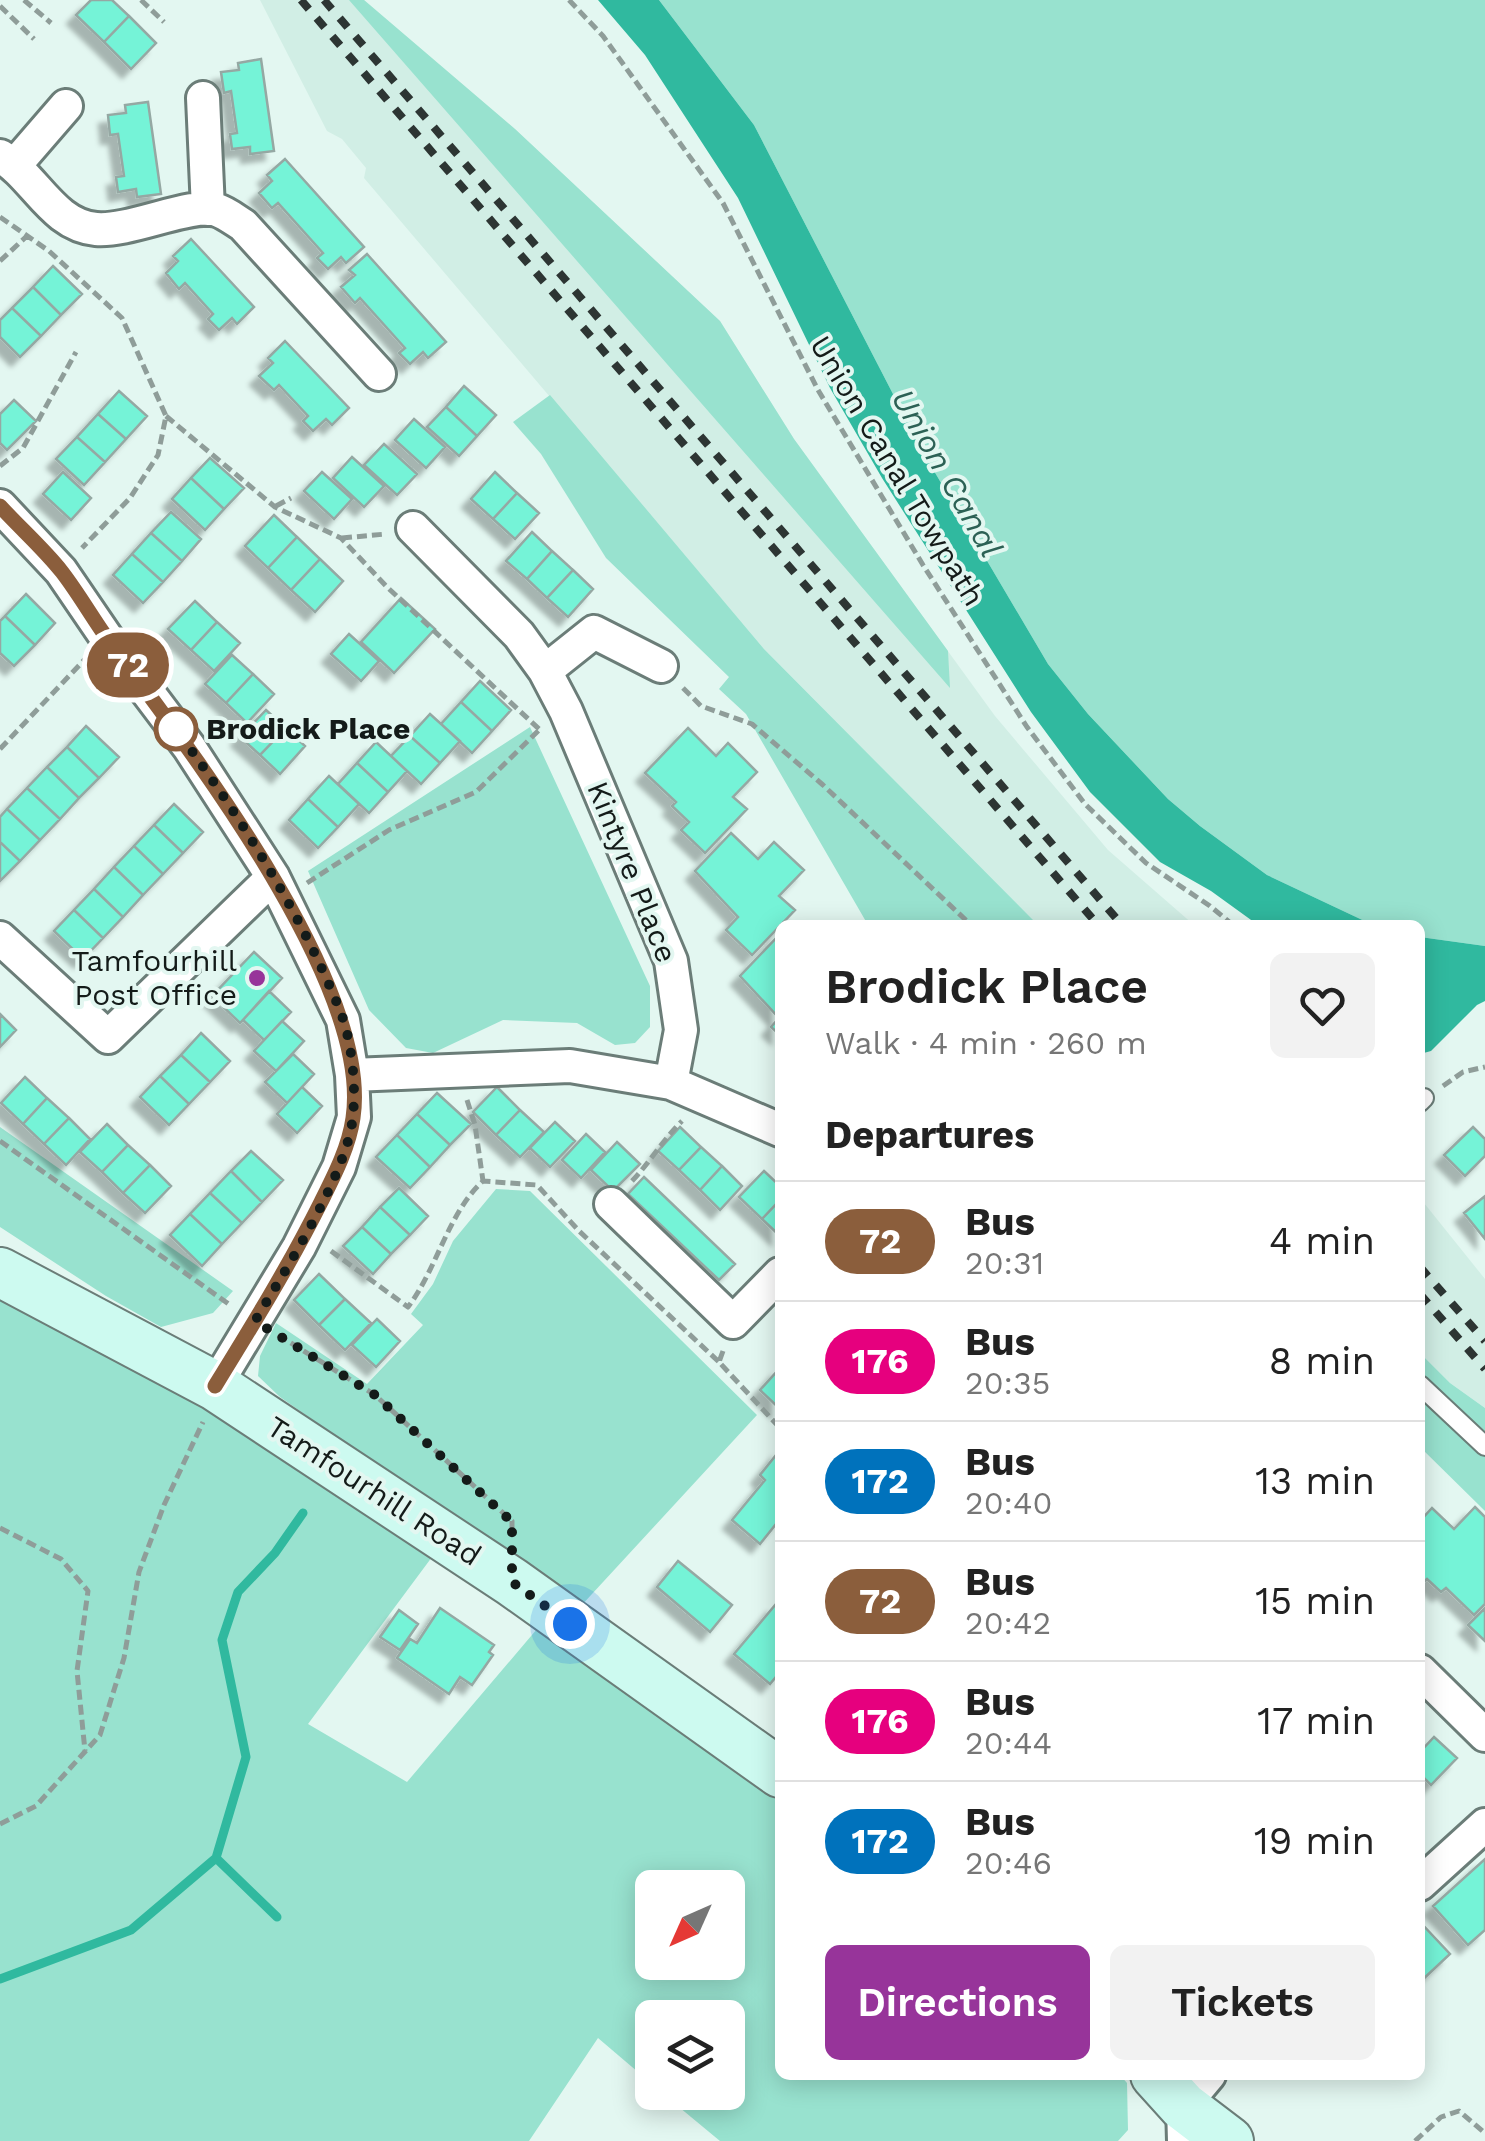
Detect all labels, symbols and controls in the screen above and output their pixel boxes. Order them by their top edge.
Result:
street label: Union Canal Towpath [802,329,992,613]
water label: Union Canal [883,382,1011,564]
line badge: 72 [83,632,173,698]
text: 72 [107,644,149,686]
marker: Brodick Place [155,708,197,750]
place label: Brodick Place [206,711,410,746]
street label: Kintyre Place [580,776,685,967]
place label: Tamfourhill Post Office [72,943,237,1012]
button: heart [1270,953,1375,1058]
text: Brodick Place [825,958,1148,1015]
marker: Tamfourhill Post Office [246,967,268,989]
text: Walk · 4 min · 260 m [825,1024,1147,1062]
text: Departures [825,1113,1034,1157]
text: Bus [965,1200,1035,1244]
text: 4 min [1269,1219,1375,1263]
text: 72 [859,1220,901,1262]
text: 20:31 [965,1244,1044,1282]
text: Bus [965,1320,1035,1364]
text: 8 min [1269,1339,1375,1383]
text: 176 [851,1340,909,1382]
text: 20:35 [965,1364,1050,1402]
street label: Tamfourhill Road [261,1408,488,1573]
text: Bus [965,1440,1035,1484]
text: 13 min [1255,1459,1375,1503]
text: 172 [851,1460,909,1502]
text: 20:40 [965,1484,1053,1522]
text: Bus [965,1560,1035,1604]
text: 15 min [1255,1579,1375,1623]
text: 72 [859,1580,901,1622]
your location [545,1599,595,1649]
text: 20:42 [965,1604,1051,1642]
text: Bus [965,1680,1035,1724]
text: 17 min [1257,1699,1375,1743]
text: 176 [851,1700,909,1742]
text: 20:44 [965,1724,1052,1762]
text: Bus [965,1800,1035,1844]
text: 19 min [1254,1819,1375,1863]
text: 172 [851,1820,909,1862]
text: 20:46 [965,1844,1052,1882]
north arrow [635,1870,745,1980]
map controls [635,1870,745,2110]
button: Directions [825,1945,1090,2060]
button: Tickets [1110,1945,1375,2060]
button: layers [635,2000,745,2110]

